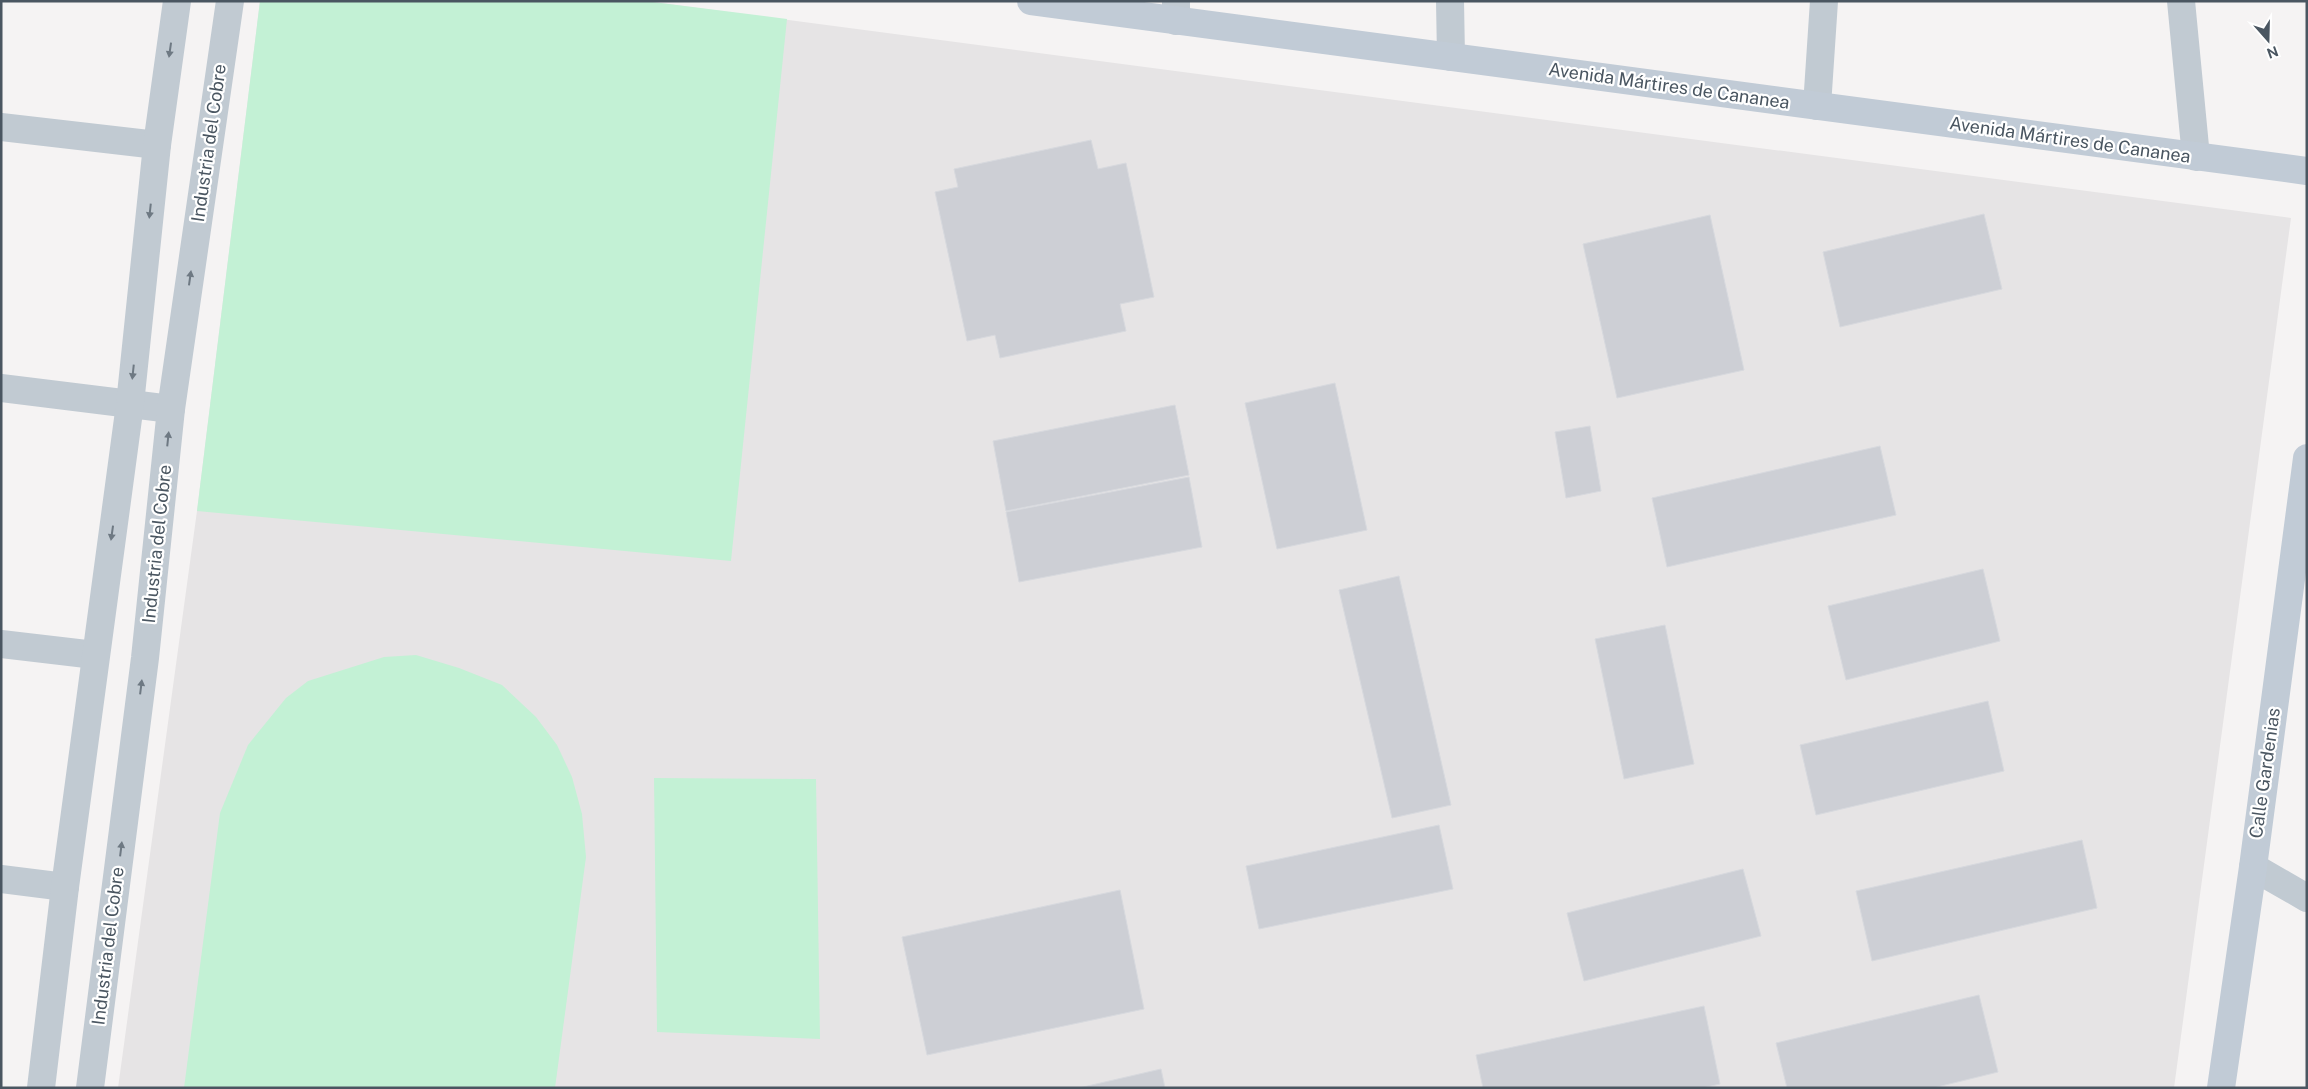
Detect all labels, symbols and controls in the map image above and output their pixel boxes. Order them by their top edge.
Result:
north arrow [2243,15,2293,65]
one-way arrow [166,42,174,58]
text: N [2265,43,2280,62]
street label: Avenida Mártires de Cananea [1547,58,1791,113]
street label: Industria del Cobre [187,63,230,223]
street label: Avenida Mártires de Cananea [1948,112,2192,167]
one-way arrow [146,203,154,219]
one-way arrow [186,269,194,285]
one-way arrow [129,365,137,381]
one-way arrow [164,430,172,446]
street label: Industria del Cobre [138,464,175,624]
one-way arrow [108,526,116,542]
one-way arrow [137,679,145,695]
street label: Calle Gardenias [2245,706,2284,840]
one-way arrow [117,840,125,856]
street label: Industria del Cobre [87,866,128,1026]

